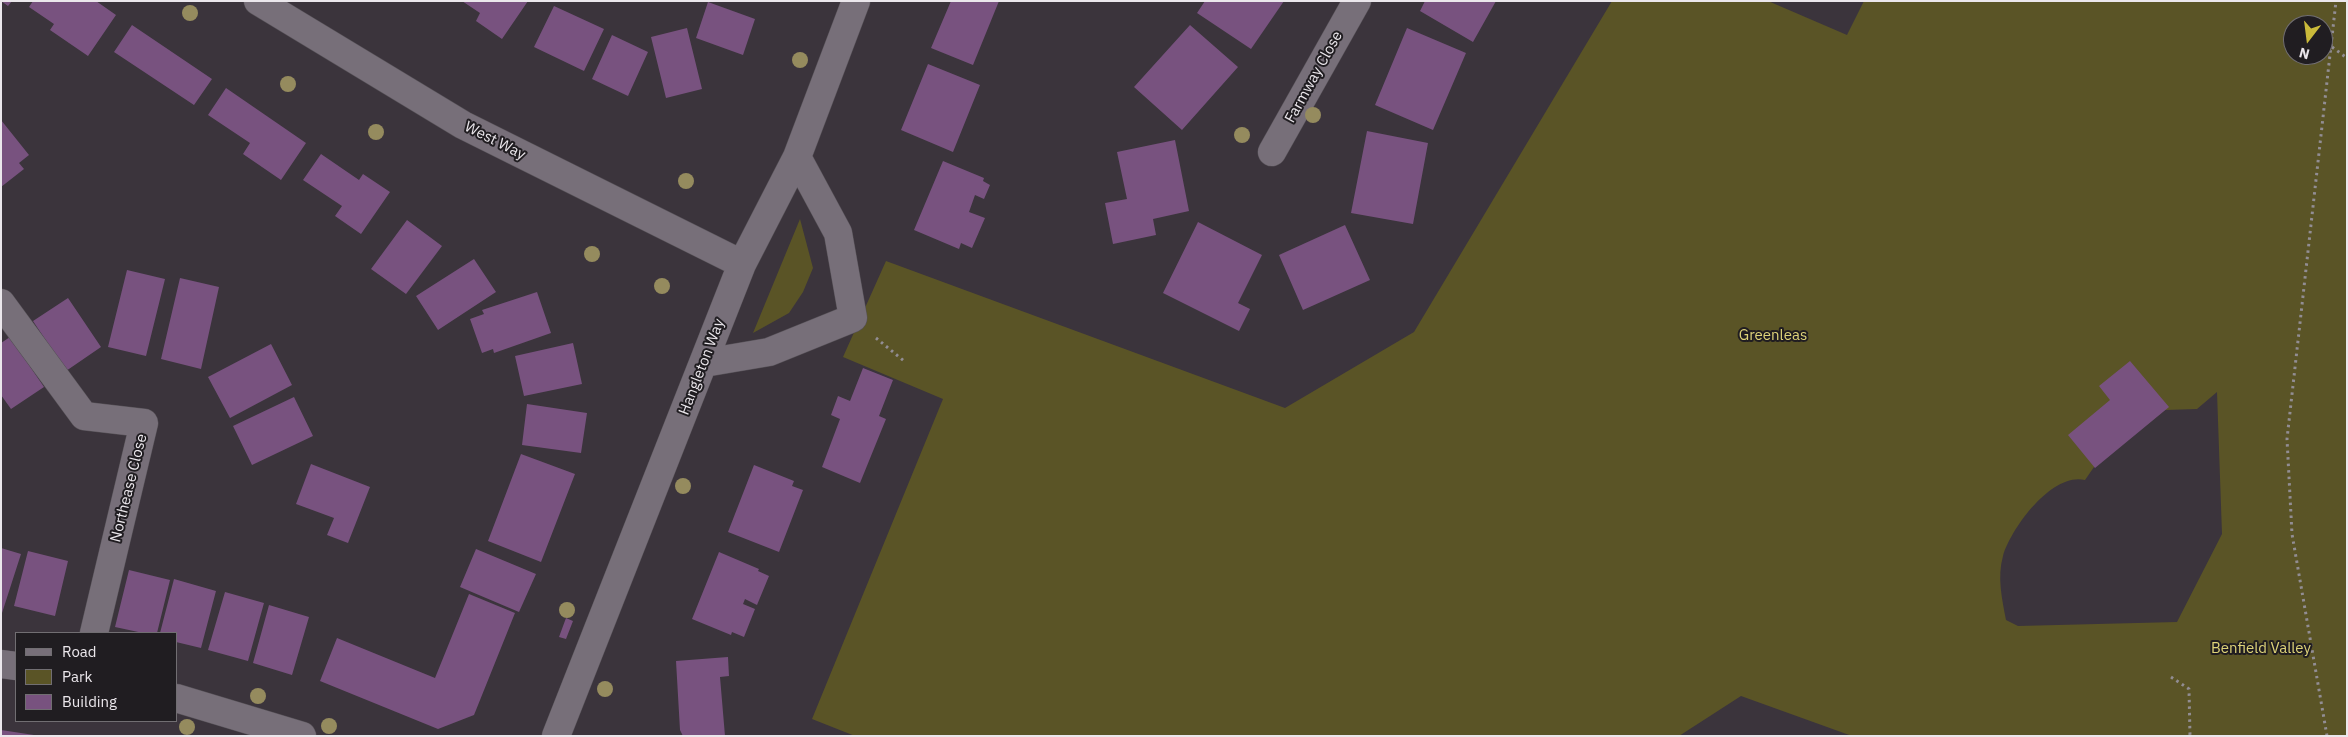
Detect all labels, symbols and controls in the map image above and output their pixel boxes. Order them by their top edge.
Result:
north arrow [2283,15,2333,65]
street label: Farmway Close [1281,28,1347,126]
text: N [2297,44,2312,64]
street label: West Way [462,118,528,164]
street label: Hangleton Way [675,316,729,418]
park label: Greenleas [1739,327,1807,345]
street label: Northease Close [107,432,151,544]
legend [15,632,178,722]
park label: Benfield Valley [2211,640,2311,658]
text: Road [62,642,97,661]
text: Park [62,667,92,686]
text: Building [62,692,117,711]

